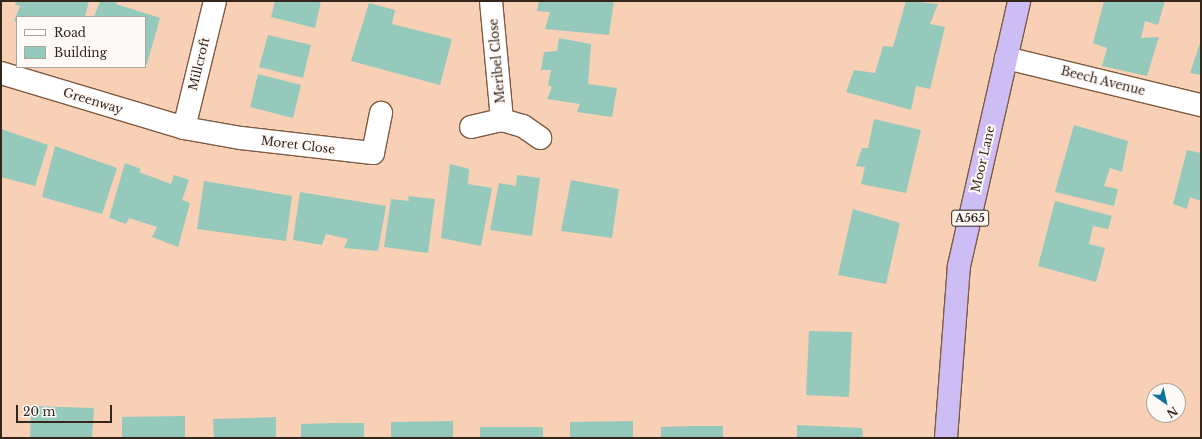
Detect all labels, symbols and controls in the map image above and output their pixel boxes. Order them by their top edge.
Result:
legend [16,16,146,68]
street label: Meribel Close [486,18,508,104]
text: Road [54,25,86,40]
street label: Millcroft [185,36,213,92]
text: Building [54,45,107,60]
street label: Beech Avenue [1059,64,1147,98]
street label: Greenway [61,85,125,117]
street label: Moor Lane [968,124,998,194]
street label: Moret Close [260,133,336,157]
road number: A565 [951,209,989,227]
north arrow [1146,383,1186,423]
scale bar [18,397,114,423]
text: N [1164,403,1180,421]
text: 20 m [23,404,55,419]

